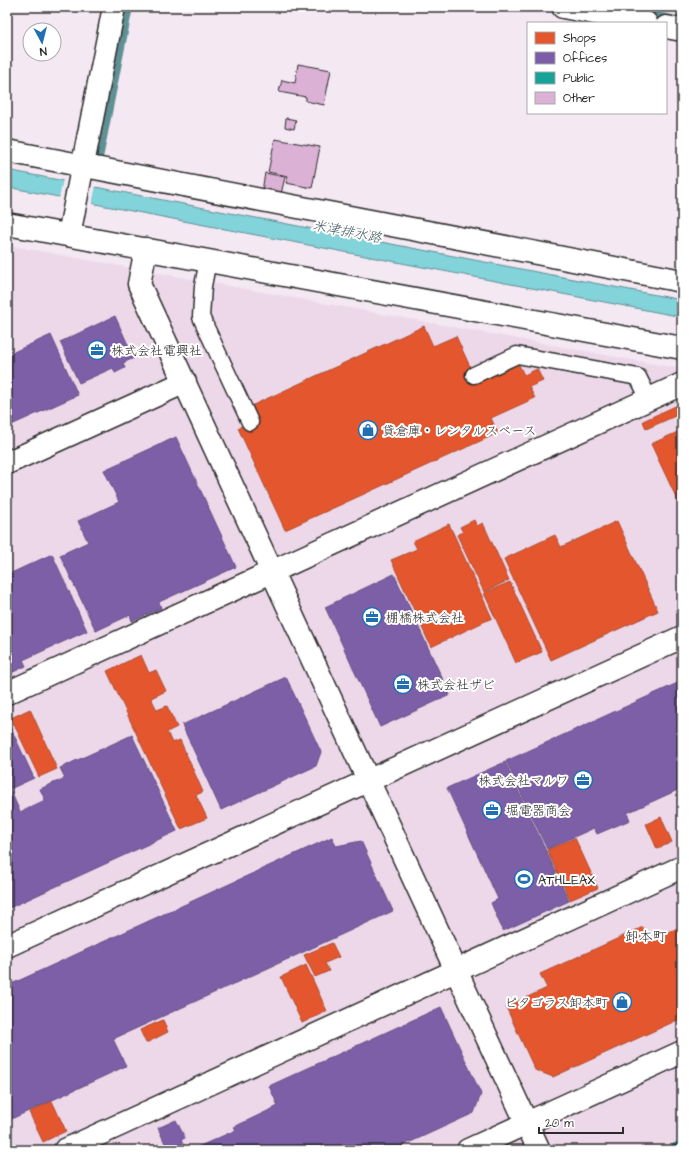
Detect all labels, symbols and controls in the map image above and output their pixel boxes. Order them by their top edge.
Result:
north arrow [22,22,62,62]
legend [527,22,667,114]
text: Shops [563,30,596,47]
text: N [39,44,47,59]
text: Offices [563,50,607,67]
text: Public [563,70,595,87]
text: Other [563,90,595,107]
water label: 米津排水路 [311,215,384,249]
office icon: 株式会社電興社 [86,339,108,361]
place label: 株式会社電興社 [111,342,202,360]
shop icon: 貸倉庫・レンタルスペース [357,419,379,441]
place label: 貸倉庫・レンタルスペース [382,422,536,440]
office icon: 棚橋株式会社 [361,606,383,628]
place label: 棚橋株式会社 [386,609,464,627]
office icon: 株式会社ザビ [392,673,414,695]
place label: 株式会社ザビ [417,676,495,694]
office icon: 株式会社マルワ [572,769,594,791]
place label: 株式会社マルワ [478,772,569,790]
office icon: 堀電器商会 [481,799,503,821]
place label: 堀電器商会 [506,802,571,820]
sports icon: ATHLEAX [513,868,535,890]
place label: ATHLEAX [538,871,595,889]
district label: 卸本町 [625,927,667,947]
shop icon: ピタゴラス卸本町 [611,991,633,1013]
place label: ピタゴラス卸本町 [505,994,608,1012]
scale bar [539,1109,623,1135]
text: 20 m [545,1115,574,1132]

